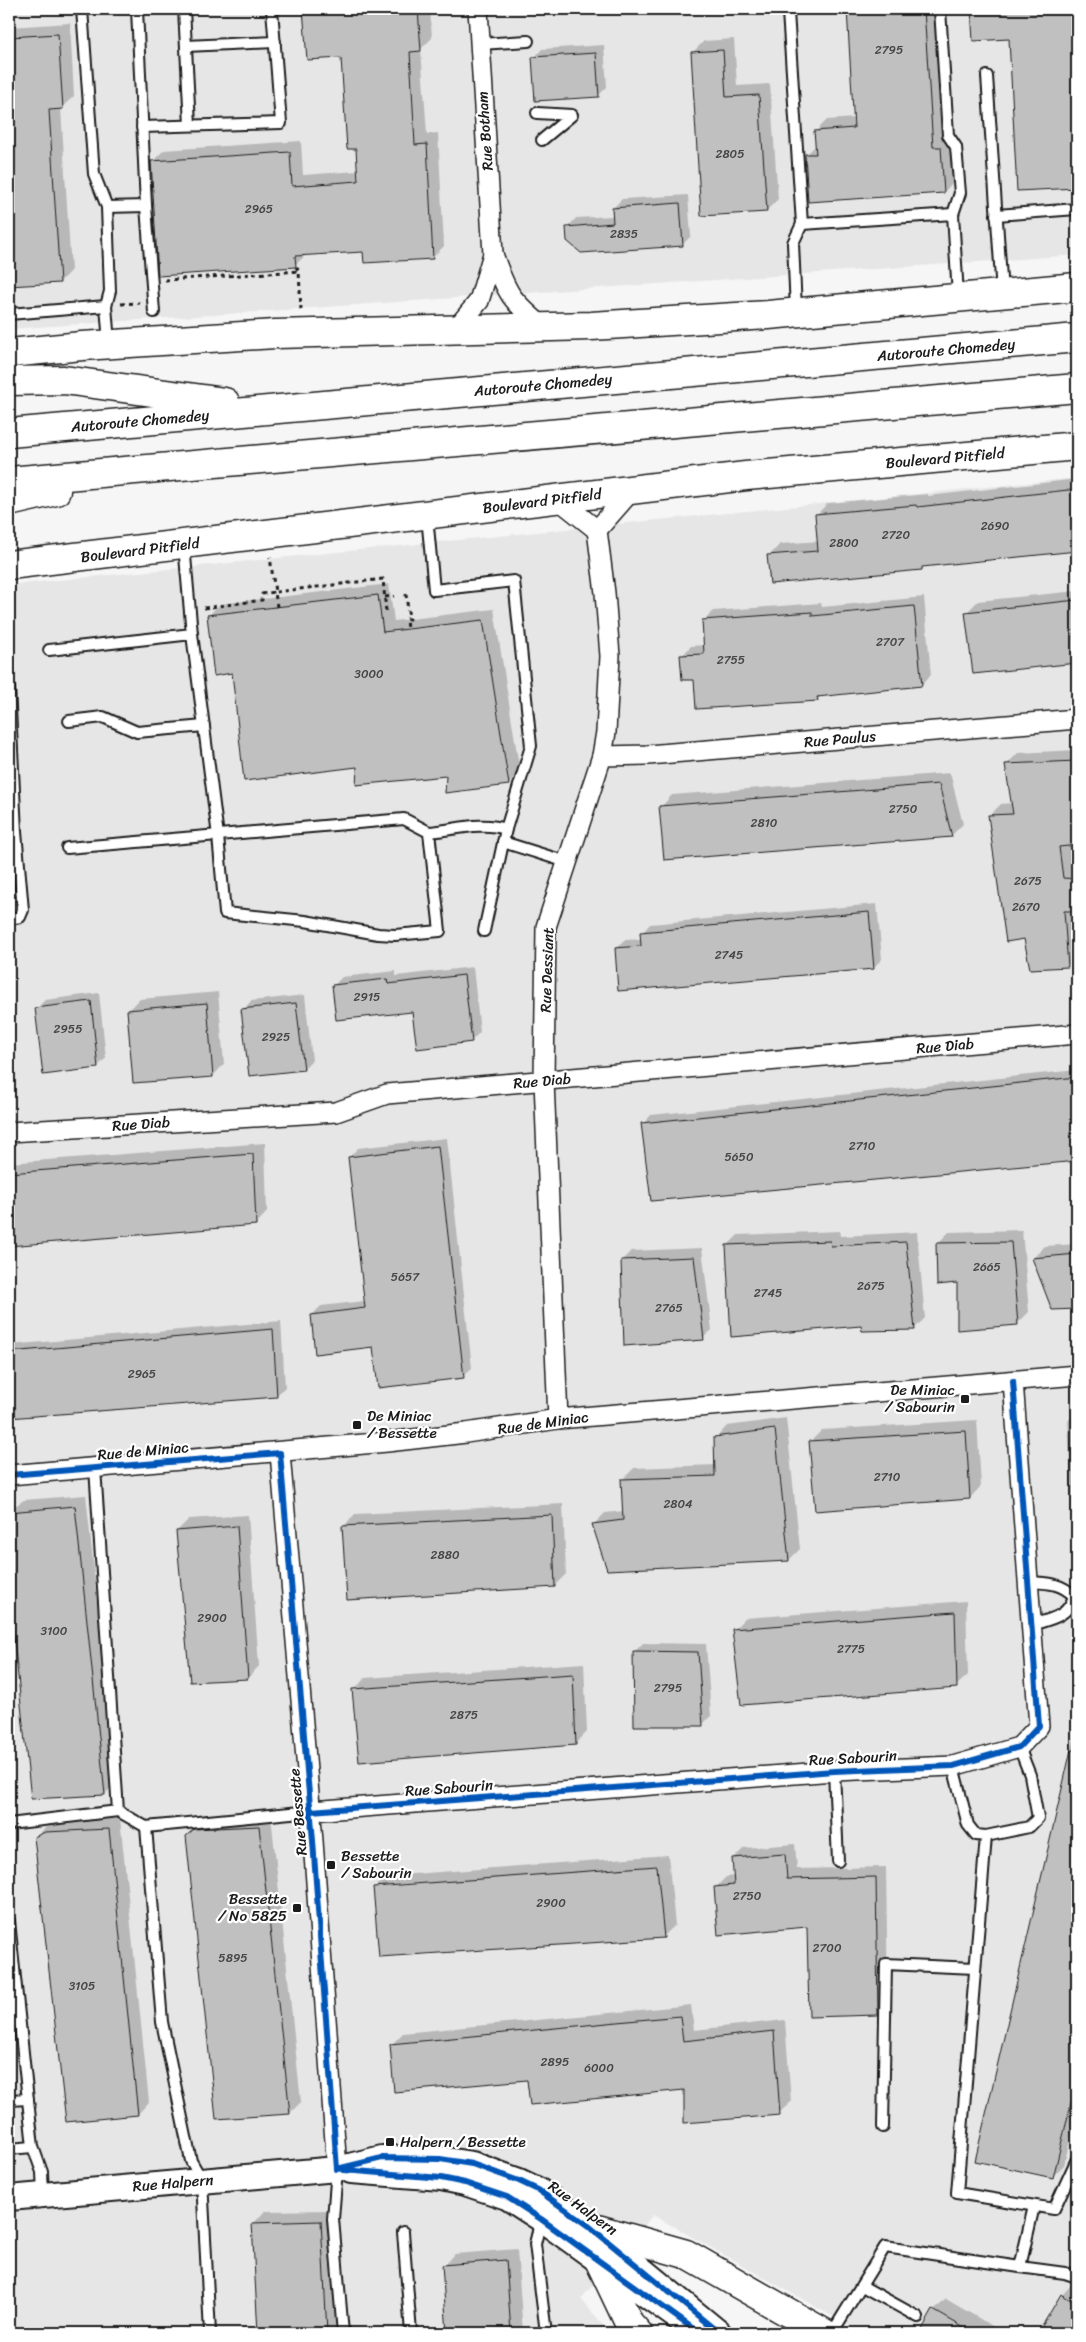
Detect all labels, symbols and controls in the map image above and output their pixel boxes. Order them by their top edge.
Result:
house number: 2795 [875,39,903,61]
street label: Rue Botham [469,91,501,171]
house number: 2805 [715,143,745,165]
house number: 2965 [245,198,273,220]
house number: 2835 [610,223,638,245]
street label: Autoroute Chomedey [875,331,1016,369]
street label: Autoroute Chomedey [472,366,613,404]
street label: Autoroute Chomedey [69,402,210,440]
street label: Boulevard Pitfield [884,440,1007,476]
street label: Boulevard Pitfield [481,481,604,521]
house number: 2690 [981,515,1010,537]
house number: 2720 [882,524,911,546]
street label: Boulevard Pitfield [79,530,202,570]
house number: 2800 [829,532,859,554]
house number: 2707 [876,631,905,653]
house number: 2755 [717,649,745,671]
house number: 3000 [354,663,384,685]
street label: Rue Paulus [803,723,877,755]
house number: 2750 [889,798,918,820]
house number: 2810 [751,812,778,834]
house number: 2675 [1014,870,1042,892]
house number: 2670 [1012,896,1040,918]
street label: Rue Dessiant [533,927,561,1013]
house number: 2745 [715,944,743,966]
house number: 2915 [354,986,380,1008]
house number: 2955 [54,1018,82,1040]
house number: 2925 [262,1026,290,1048]
street label: Rue Diab [915,1031,975,1061]
street label: Rue Diab [512,1066,572,1096]
street label: Rue Diab [111,1109,171,1139]
house number: 2710 [849,1135,876,1157]
house number: 5650 [724,1146,754,1168]
house number: 2665 [973,1256,1001,1278]
house number: 5657 [391,1266,420,1288]
house number: 2675 [857,1275,885,1297]
house number: 2745 [754,1282,782,1304]
house number: 2765 [655,1297,683,1319]
house number: 2965 [128,1363,156,1385]
place label: De Miniac / Sabourin [884,1377,955,1420]
marker: De Miniac / Sabourin [959,1393,971,1405]
place label: De Miniac / Bessette [367,1403,437,1446]
street label: Rue de Miniac [496,1404,591,1442]
marker: De Miniac / Bessette [351,1419,363,1431]
street label: Rue de Miniac [96,1434,190,1468]
house number: 2710 [874,1466,901,1488]
house number: 2804 [663,1493,693,1515]
house number: 2880 [431,1544,460,1566]
house number: 2900 [197,1607,227,1629]
house number: 3100 [41,1620,68,1642]
house number: 2775 [837,1638,865,1660]
house number: 2795 [654,1677,682,1699]
house number: 2875 [450,1704,478,1726]
street label: Rue Sabourin [808,1743,898,1773]
street label: Rue Bessette [281,1767,315,1857]
street label: Rue Sabourin [404,1772,494,1804]
place label: Bessette / Sabourin [341,1843,412,1886]
marker: Bessette / Sabourin [325,1859,337,1871]
house number: 2750 [733,1885,762,1907]
place label: Bessette / No 5825 [218,1886,287,1929]
house number: 2900 [536,1892,566,1914]
marker: Bessette / No 5825 [291,1902,303,1914]
house number: 2700 [813,1937,842,1959]
house number: 5895 [218,1947,248,1969]
house number: 3105 [69,1975,95,1997]
house number: 2895 [541,2051,569,2073]
house number: 6000 [584,2057,614,2079]
place label: Halpern / Bessette [400,2129,526,2155]
marker: Halpern / Bessette [384,2136,396,2148]
street label: Rue Halpern [131,2167,215,2199]
street label: Rue Halpern [543,2174,623,2242]

